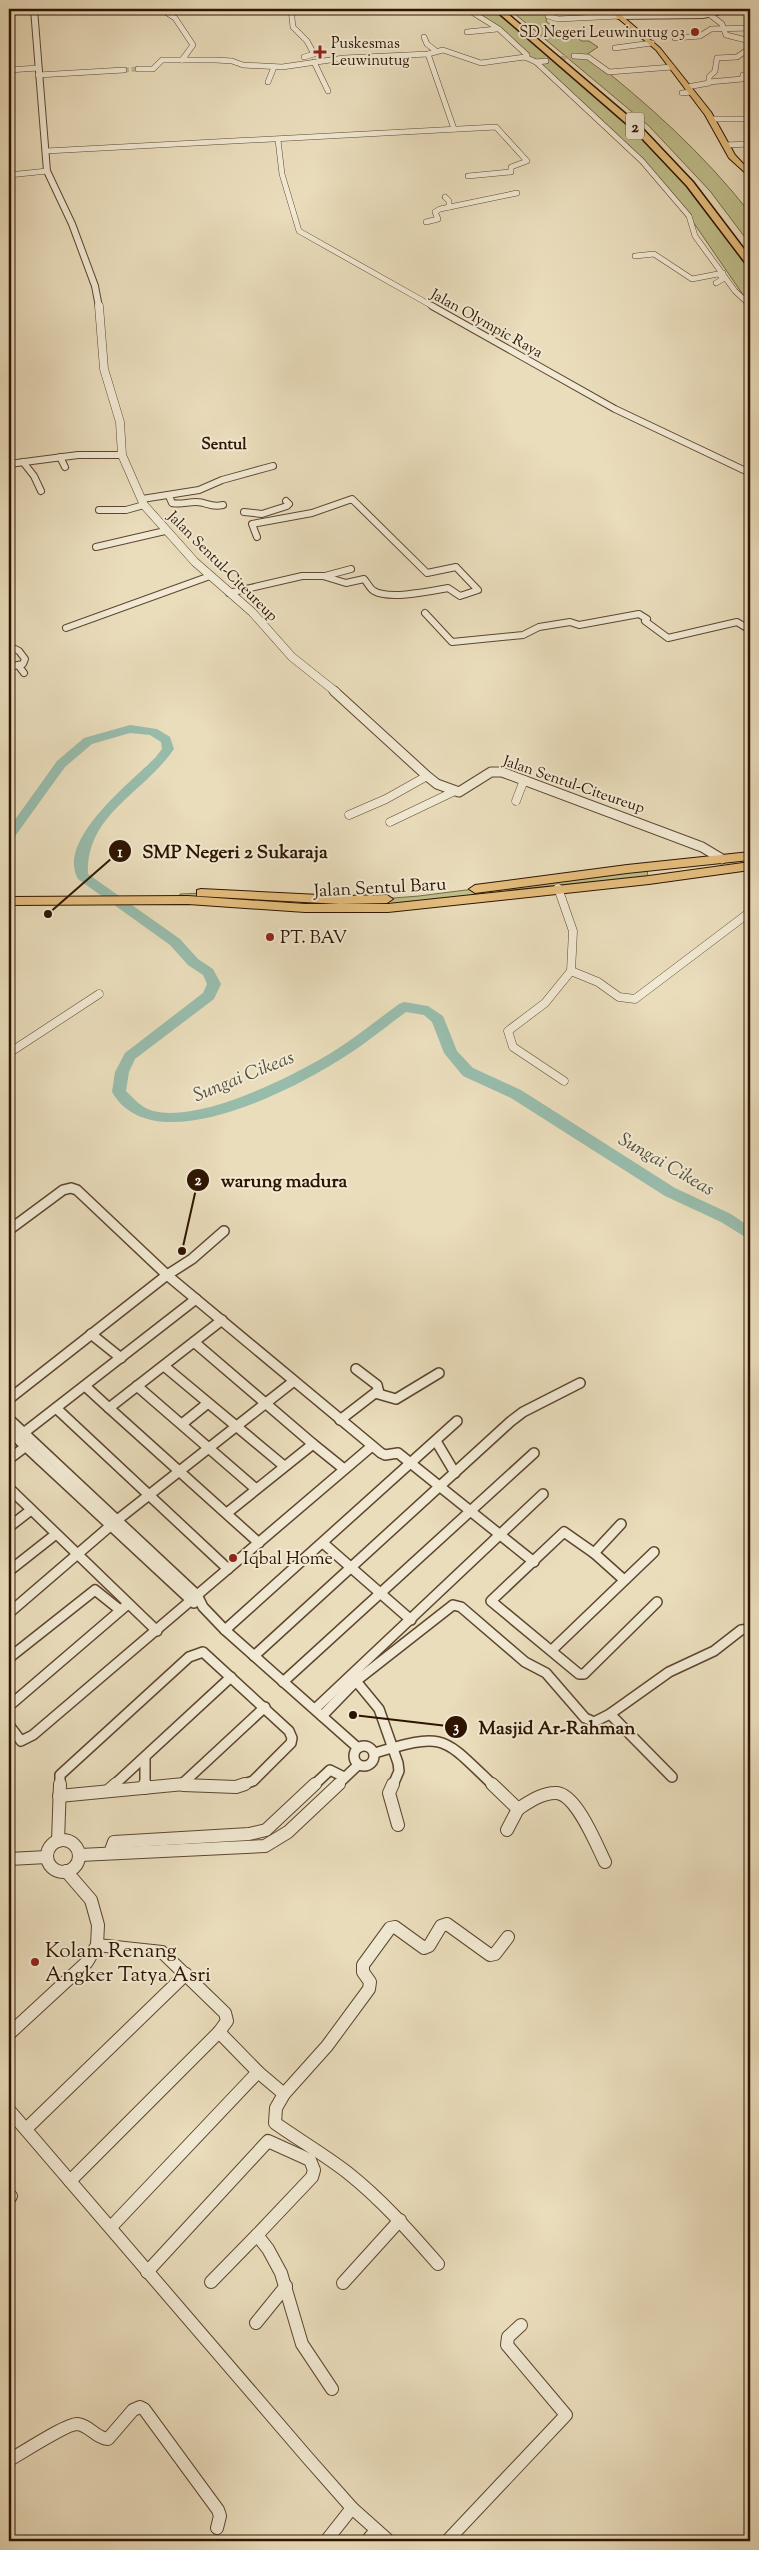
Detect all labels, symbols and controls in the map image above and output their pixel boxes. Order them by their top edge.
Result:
place label: SD Negeri Leuwinutug 03 [519,23,685,44]
marker: SD Negeri Leuwinutug 03 [689,26,701,38]
place label: Puskesmas Leuwinutug [331,34,410,72]
marker: Puskesmas Leuwinutug [313,45,327,59]
road number: 2 [626,112,644,140]
street label: Jalan Olympic Raya [426,284,546,364]
district label: Sentul [201,434,247,457]
street label: Jalan Sentul-Citeureup [161,506,282,627]
street label: Jalan Sentul-Citeureup [499,751,647,820]
callout: SMP Negeri 2 Sukaraja [107,834,338,868]
text: SMP Negeri 2 Sukaraja [142,840,328,867]
text: 1 [117,843,123,864]
street label: Jalan Sentul Baru [312,873,447,906]
place label: PT. BAV [280,926,347,952]
marker: PT. BAV [264,931,276,943]
water label: Sungai Cikeas [189,1045,298,1110]
water label: Sungai Cikeas [613,1127,719,1204]
callout: warung madura [186,1163,357,1197]
text: warung madura [221,1169,348,1196]
text: 2 [194,1171,202,1192]
place label: Iqbal Home [243,1547,333,1573]
marker: Iqbal Home [227,1552,239,1564]
callout: Masjid Ar-Rahman [444,1710,646,1744]
text: Masjid Ar-Rahman [479,1716,636,1743]
text: 3 [453,1718,459,1739]
place label: Kolam Renang Angker Tatya Asri [45,1937,211,1991]
marker: Kolam Renang Angker Tatya Asri [29,1956,41,1968]

